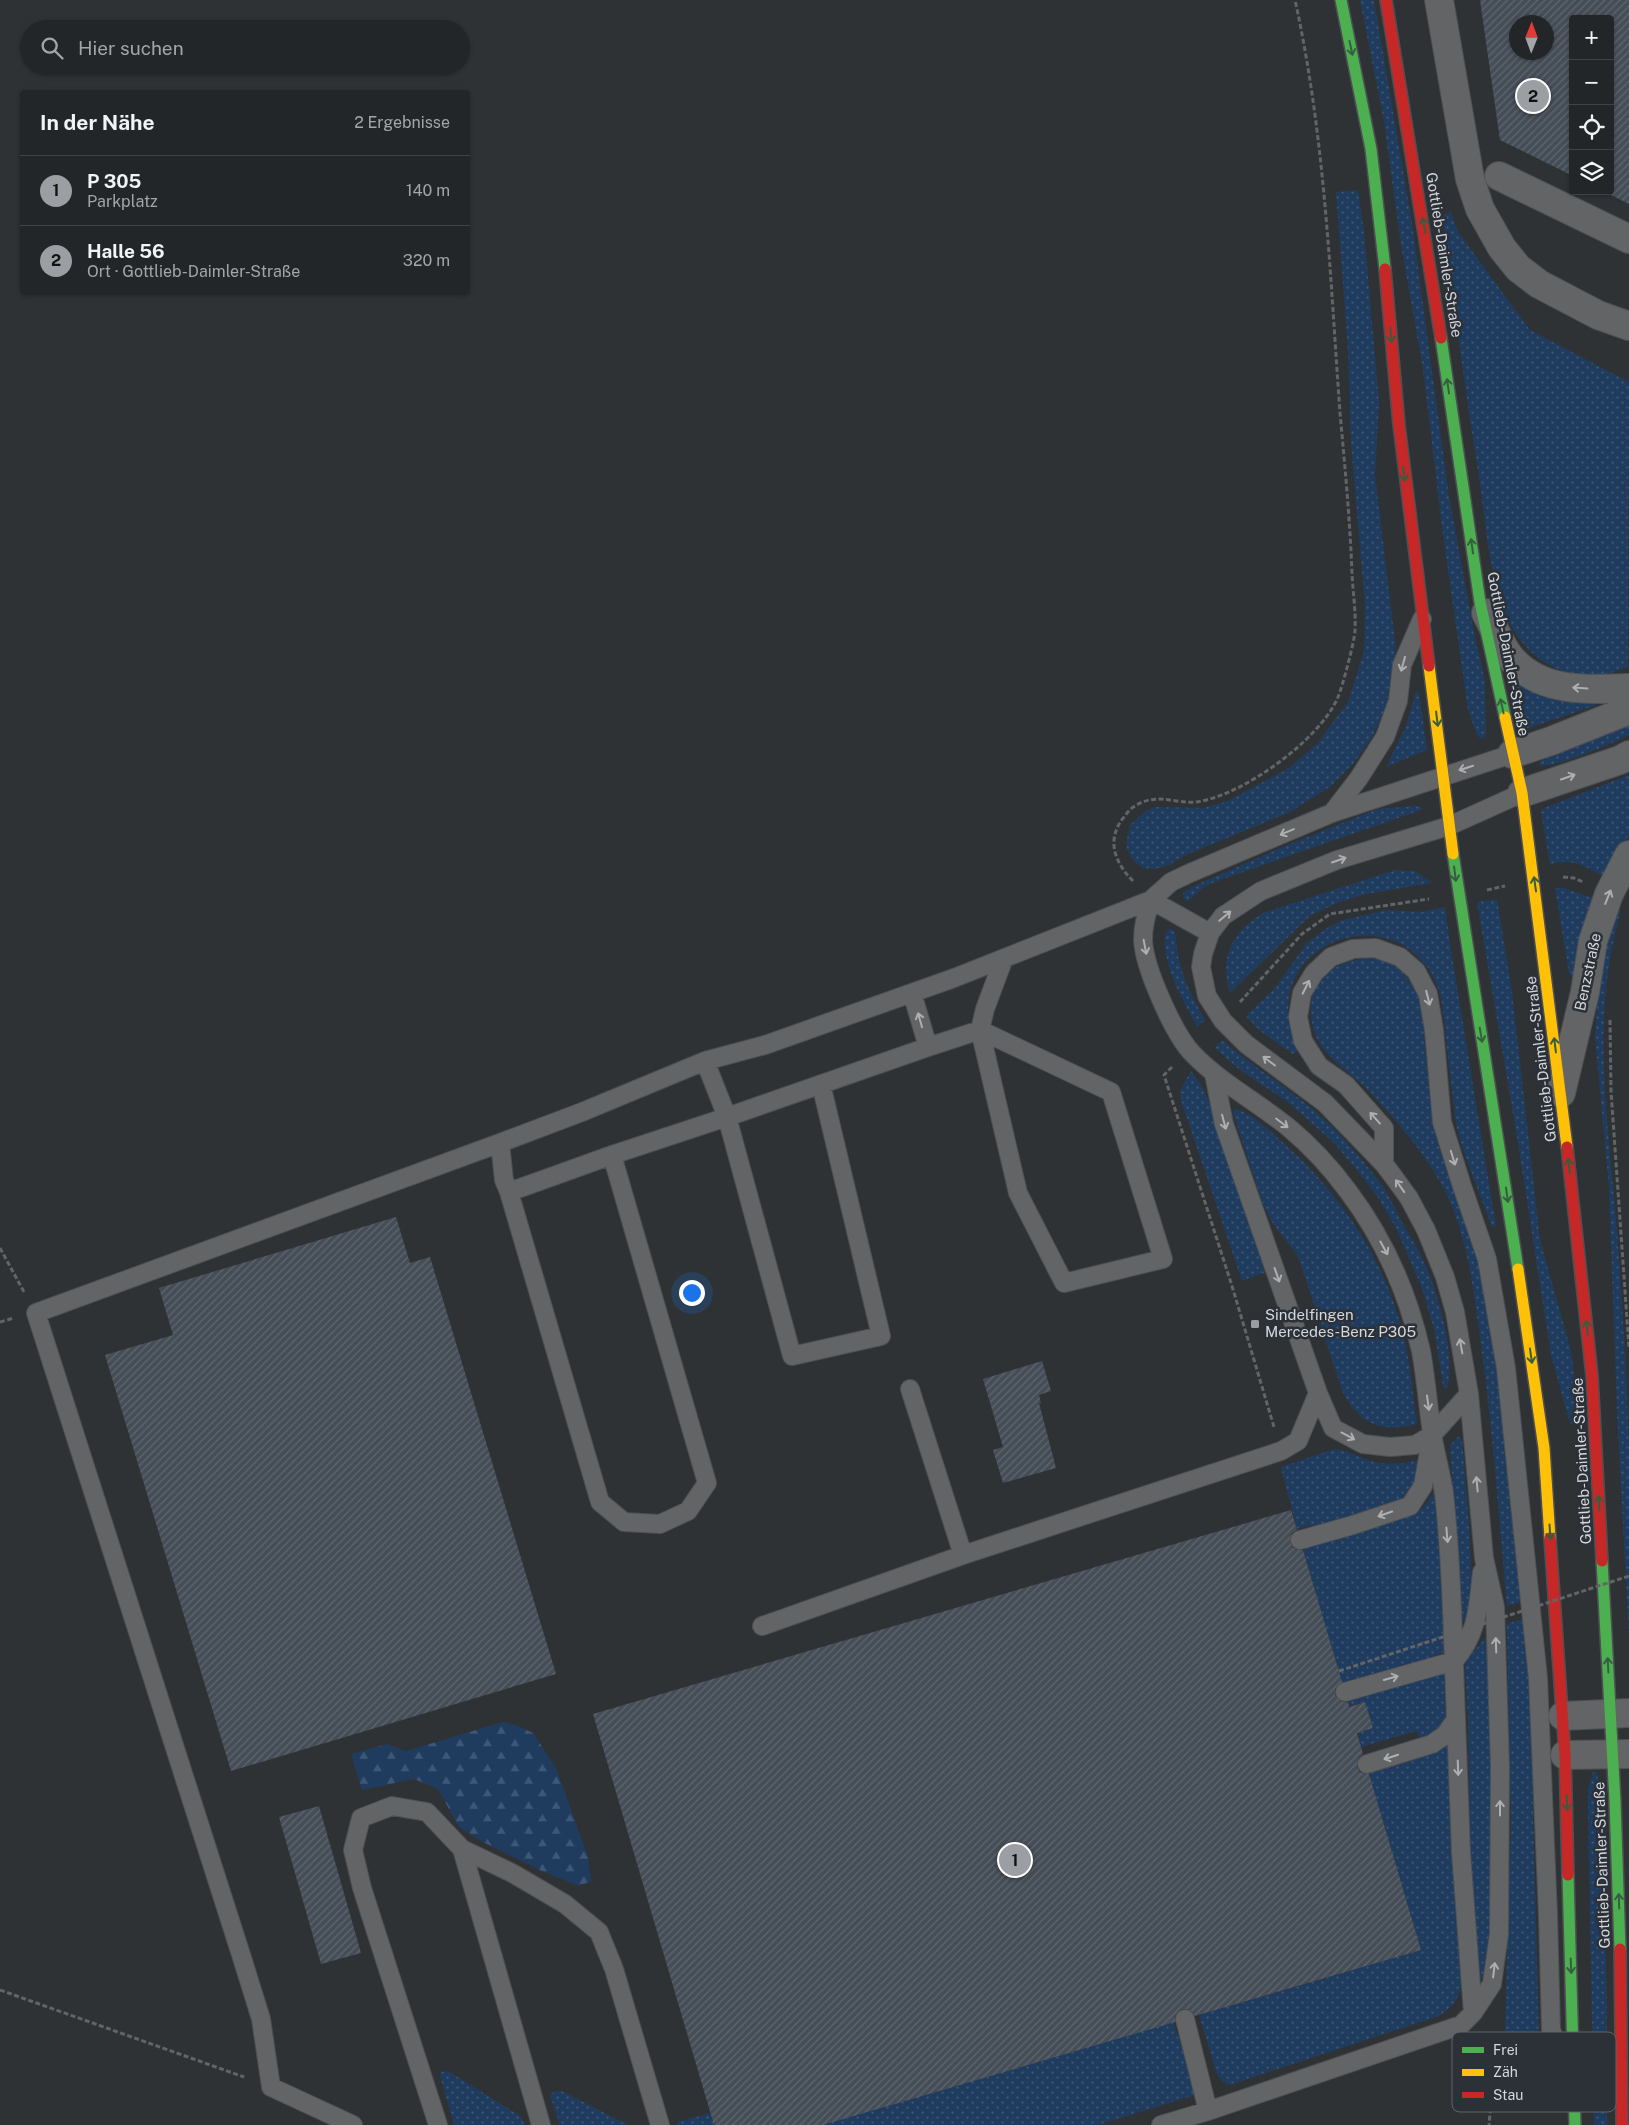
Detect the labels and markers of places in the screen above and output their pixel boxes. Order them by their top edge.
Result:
pin: 2 [1517,77,1549,115]
place label: Sindelfingen Mercedes-Benz P305 [1265,1306,1416,1340]
marker: Sindelfingen Mercedes-Benz P305 [1249,1318,1261,1330]
pin: 1 [999,1841,1031,1879]

